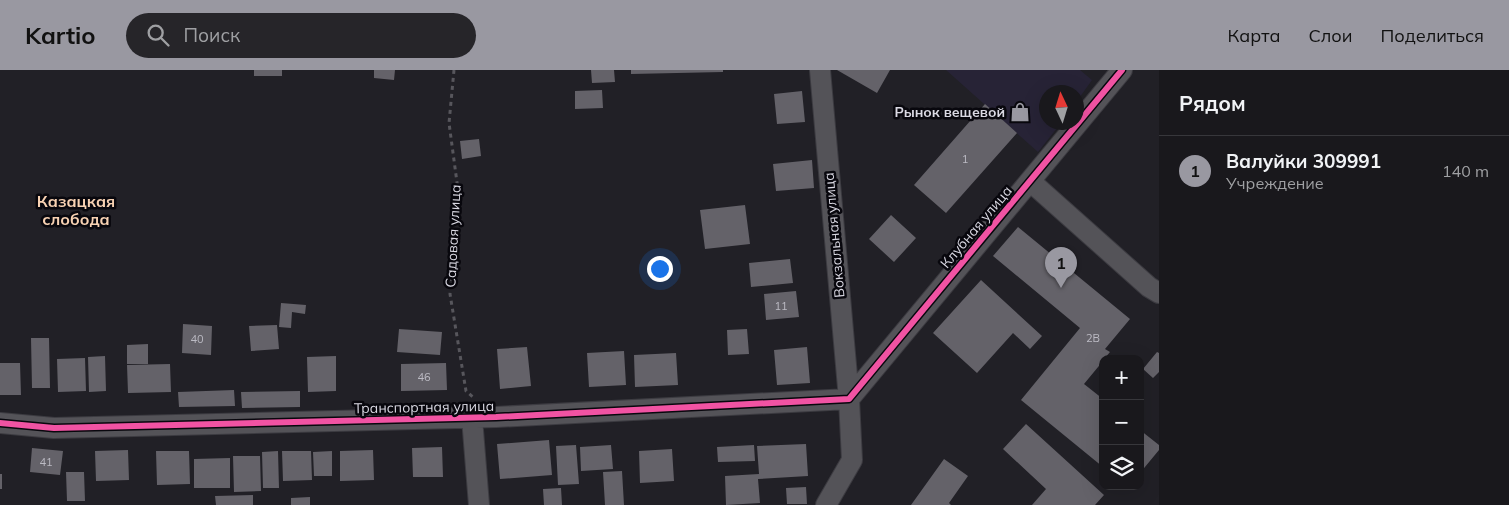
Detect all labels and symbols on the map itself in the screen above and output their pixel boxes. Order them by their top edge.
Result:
north arrow [1039,85,1084,130]
shop icon: Рынок вещевой [1009,101,1031,123]
place label: Рынок вещевой [894,103,1005,121]
house number: 1 [962,152,968,166]
street label: Вокзальная улица [820,172,848,298]
street label: Клубная улица [936,182,1016,272]
street label: Садовая улица [441,184,465,288]
district label: Казацкая слобода [37,191,115,229]
pin: 1 [1045,247,1077,288]
your location [647,256,673,282]
house number: 11 [774,299,788,313]
house number: 2В [1086,331,1100,345]
house number: 40 [190,332,204,346]
house number: 46 [417,370,431,384]
street label: Транспортная улица [354,397,494,417]
house number: 41 [39,455,53,469]

